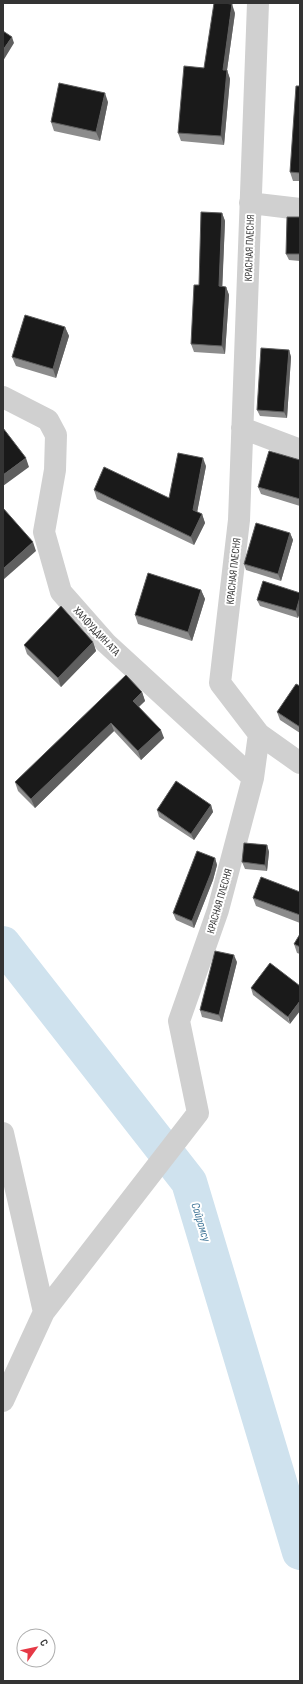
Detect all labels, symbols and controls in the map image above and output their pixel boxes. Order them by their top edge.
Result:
street label: КРАСНАЯ ПЛЕСНЯ [242,214,257,282]
street label: КРАСНАЯ ПЛЕСНЯ [224,537,243,605]
street label: ХАЛФУДДИН АТА [70,604,123,659]
street label: КРАСНАЯ ПЛЕСНЯ [204,867,235,935]
water label: Сайрамсу [187,1201,214,1244]
north arrow [16,1628,56,1668]
text: С [37,1637,51,1649]

